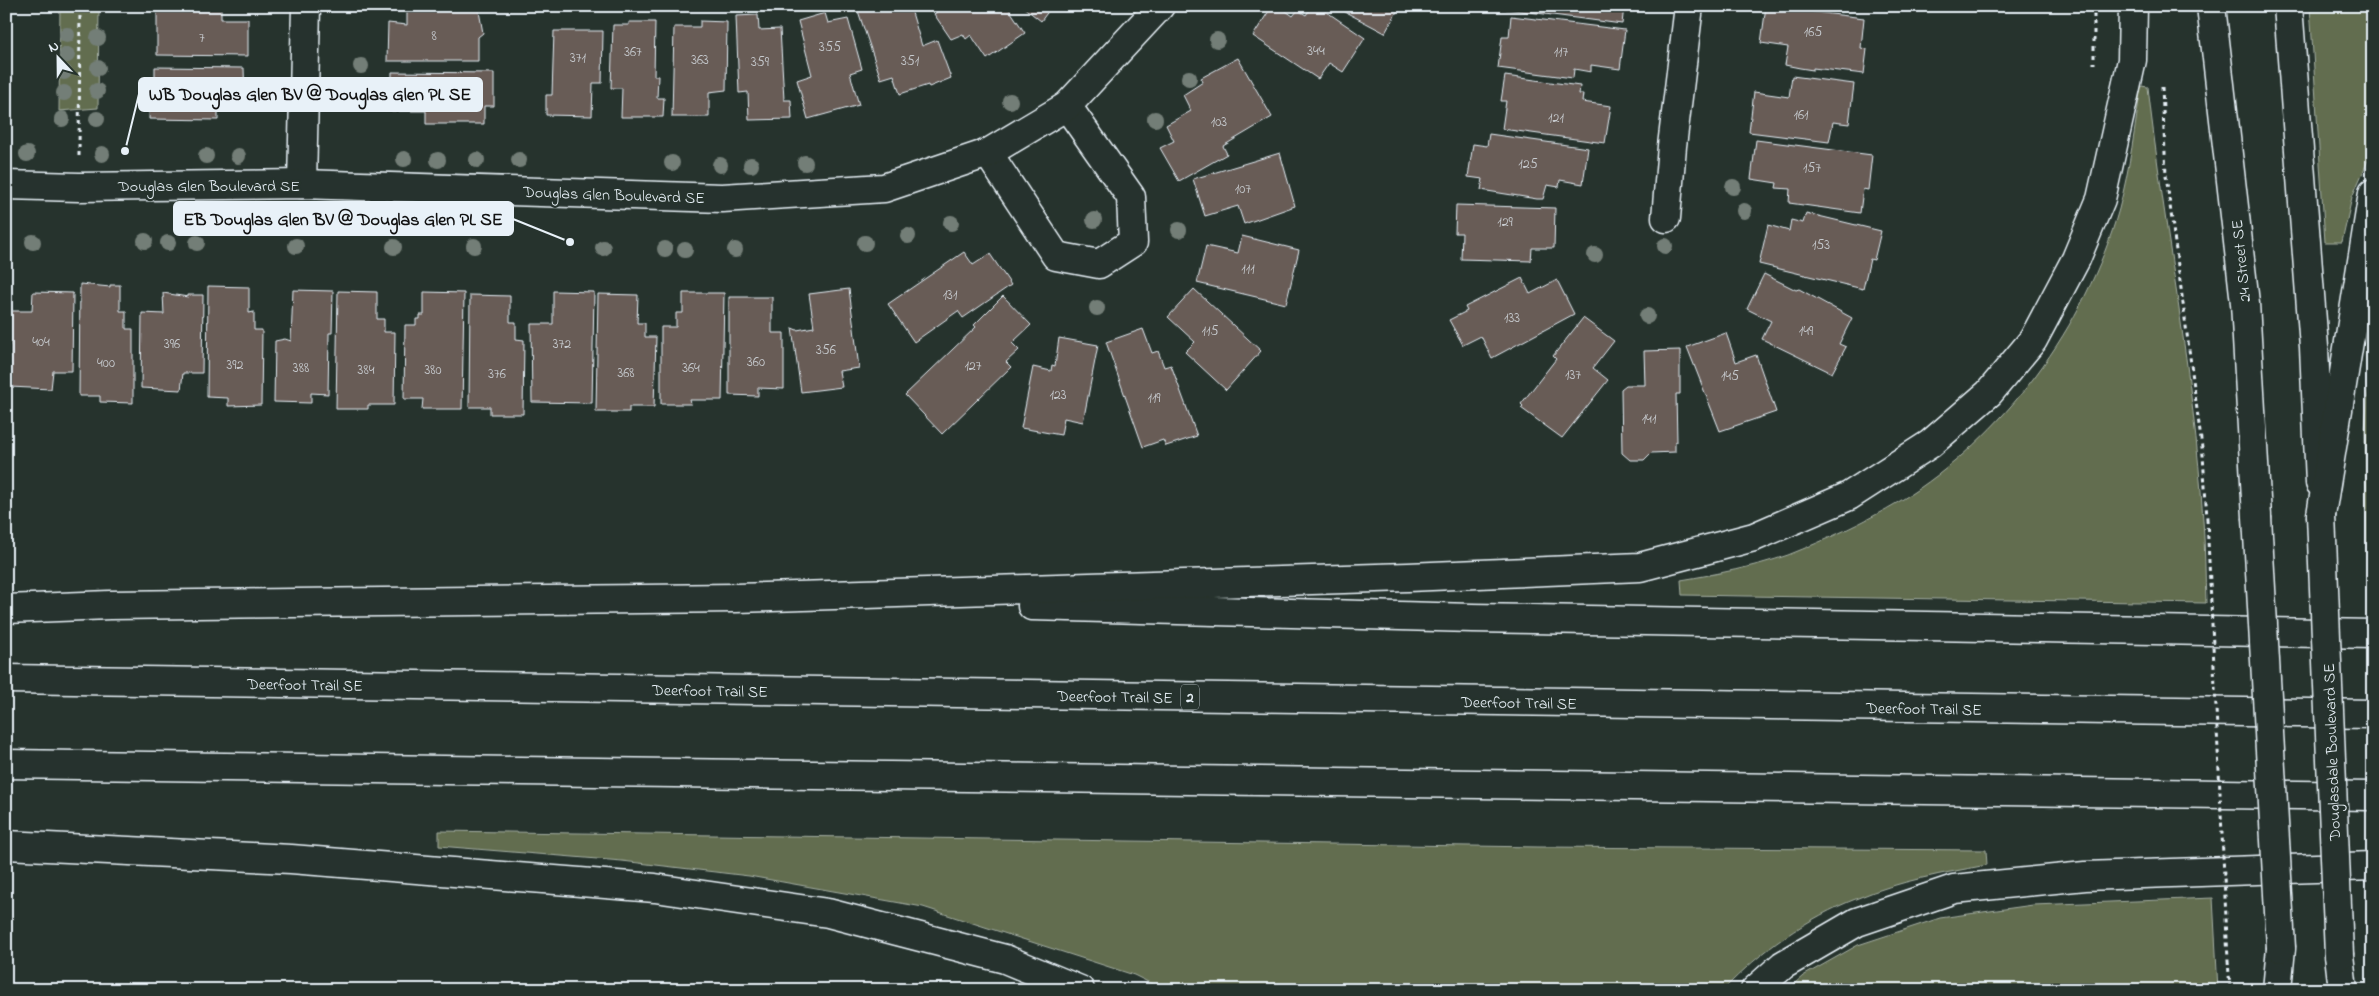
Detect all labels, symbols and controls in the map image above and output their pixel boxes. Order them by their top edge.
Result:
house number: 165 [1804,22,1822,43]
house number: 8 [431,26,437,47]
house number: 7 [199,28,205,49]
north arrow [32,32,82,82]
text: N [45,36,62,59]
house number: 355 [819,37,841,58]
house number: 344 [1307,41,1325,62]
house number: 367 [624,42,642,63]
house number: 117 [1554,42,1569,63]
house number: 371 [570,48,587,69]
house number: 363 [691,50,709,71]
house number: 351 [901,51,920,72]
house number: 359 [751,52,770,73]
callout: WB Douglas Glen BV @ Douglas Glen PL SE [139,78,482,111]
text: WB Douglas Glen BV @ Douglas Glen PL SE [149,83,471,110]
house number: 161 [1793,105,1809,126]
house number: 121 [1548,108,1564,129]
house number: 103 [1211,112,1227,133]
house number: 125 [1518,154,1538,175]
house number: 157 [1803,158,1821,179]
street label: Douglas Glen Boulevard SE [117,175,300,199]
house number: 107 [1235,179,1251,200]
street label: Douglas Glen Boulevard SE [522,181,705,211]
callout: EB Douglas Glen BV @ Douglas Glen PL SE [174,202,513,235]
text: EB Douglas Glen BV @ Douglas Glen PL SE [183,208,503,235]
house number: 129 [1497,212,1514,233]
street label: 24 Street SE [2226,218,2258,303]
house number: 153 [1812,235,1830,256]
house number: 111 [1241,259,1255,280]
house number: 131 [943,285,958,306]
house number: 133 [1504,308,1520,329]
house number: 115 [1202,321,1218,342]
house number: 149 [1799,321,1814,342]
house number: 404 [32,332,50,353]
house number: 396 [164,334,180,355]
house number: 372 [553,334,571,355]
house number: 356 [816,340,836,361]
house number: 360 [747,352,765,373]
house number: 400 [97,353,115,374]
house number: 392 [227,355,244,376]
house number: 127 [964,356,982,377]
house number: 388 [293,358,309,379]
house number: 364 [682,358,700,379]
house number: 384 [358,360,375,381]
house number: 380 [424,360,442,381]
house number: 368 [617,363,635,384]
house number: 376 [488,364,506,385]
house number: 137 [1565,365,1581,386]
house number: 145 [1721,366,1739,387]
house number: 123 [1049,385,1067,406]
house number: 119 [1147,388,1161,409]
house number: 141 [1642,409,1657,430]
street label: Douglasdale Boulevard SE [2318,663,2348,842]
street label: Deerfoot Trail SE [246,673,363,699]
street label: Deerfoot Trail SE [651,679,768,705]
road number: 2 [1181,684,1199,710]
street label: Deerfoot Trail SE [1056,685,1173,711]
street label: Deerfoot Trail SE [1460,691,1577,717]
street label: Deerfoot Trail SE [1865,697,1982,723]

